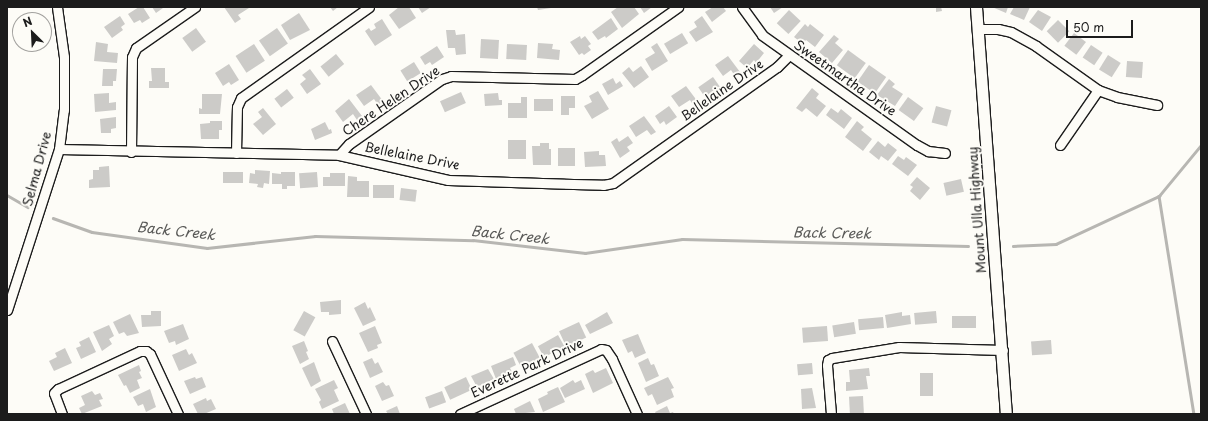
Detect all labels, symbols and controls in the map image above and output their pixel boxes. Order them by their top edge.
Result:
north arrow [12,12,52,52]
text: N [20,12,35,31]
scale bar [1068,12,1135,38]
text: 50 m [1073,18,1104,36]
street label: Sweetmartha Drive [791,37,899,119]
street label: Bellelaine Drive [677,56,767,124]
street label: Chere Helen Drive [339,62,443,140]
street label: Selma Drive [20,130,54,208]
street label: Bellelaine Drive [362,139,462,173]
street label: Mount Ulla Highway [965,146,989,274]
water label: Back Creek [136,219,216,243]
water label: Back Creek [470,223,550,247]
water label: Back Creek [792,224,872,242]
street label: Everette Park Drive [468,335,586,401]

